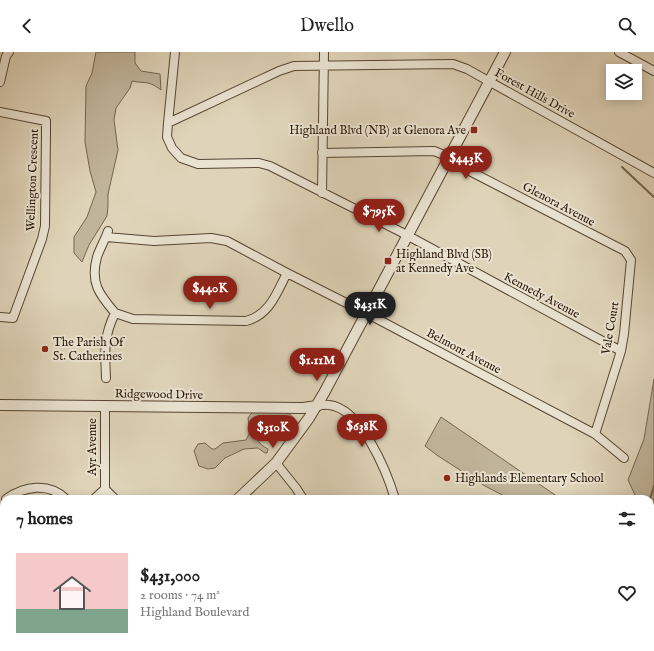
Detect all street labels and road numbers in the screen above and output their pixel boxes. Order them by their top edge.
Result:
street label: Forest Hills Drive [492,65,578,122]
street label: Wellington Crescent [23,129,42,231]
street label: Glenora Avenue [520,179,598,230]
street label: Kennedy Avenue [501,269,583,322]
street label: Vale Court [598,301,623,357]
street label: Belmont Avenue [424,326,504,378]
street label: Ridgewood Drive [115,386,204,403]
street label: Ayr Avenue [85,418,100,477]

